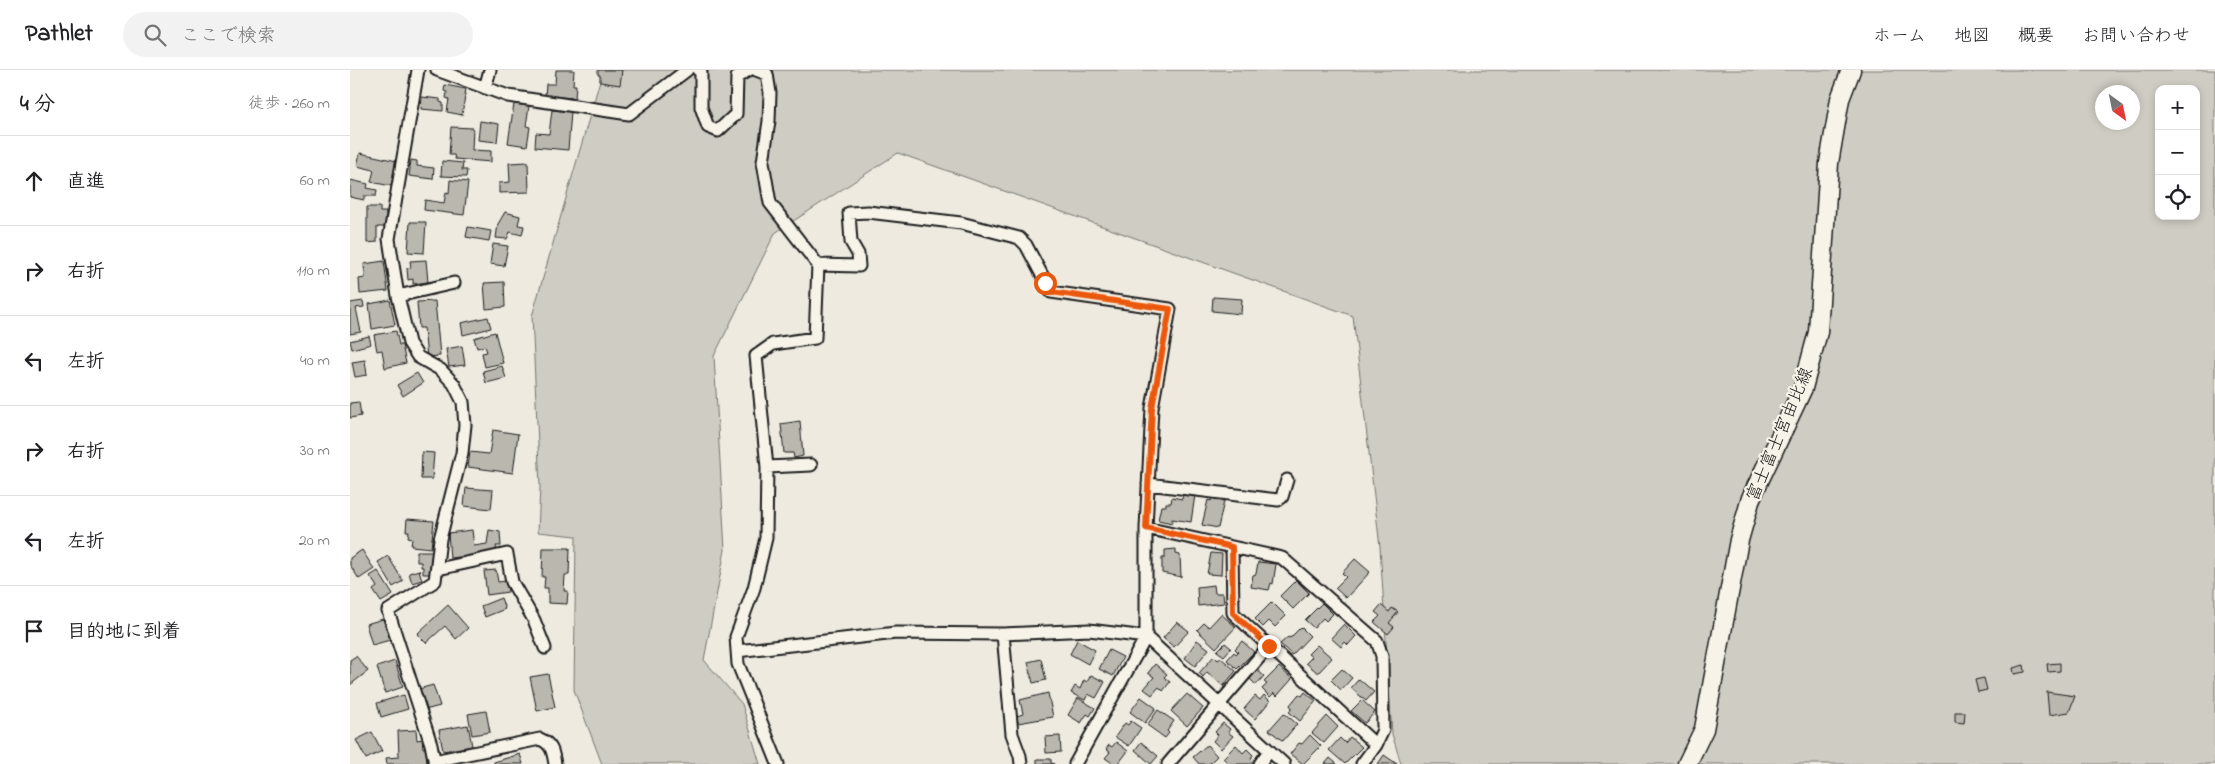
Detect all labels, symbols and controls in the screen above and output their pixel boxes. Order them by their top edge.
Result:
search box [123,12,473,57]
text: Pathlet [25,17,93,52]
icon: search [141,21,169,49]
text: ここで検索 [181,23,276,50]
text: ホーム [1873,24,1926,50]
text: 地図 [1954,24,1990,50]
text: 概要 [2018,24,2054,50]
text: お問い合わせ [2082,24,2190,50]
north arrow [2095,85,2140,130]
map controls [2155,85,2200,220]
button: + [2155,85,2200,130]
text: 4 分 [20,90,55,120]
text: 徒歩 · 260 m [248,92,330,116]
button: − [2155,130,2200,175]
icon: ahead [20,167,48,195]
text: 直進 [67,169,105,196]
text: 60 m [300,169,330,193]
button: locate [2155,175,2200,220]
icon: right [20,257,48,285]
text: 右折 [67,259,105,286]
text: 110 m [296,259,330,283]
route start [1034,272,1057,295]
icon: left [20,347,48,375]
text: 左折 [67,349,105,376]
text: 40 m [300,349,330,373]
street label: 富士富士宮由比線 [1741,363,1821,506]
icon: right [20,437,48,465]
text: 右折 [67,439,105,466]
text: 30 m [300,439,330,463]
icon: left [20,527,48,555]
text: 左折 [67,529,105,556]
text: 20 m [299,529,330,553]
icon: arrive [20,617,48,645]
text: 目的地に到着 [67,619,181,646]
route end [1258,635,1281,658]

